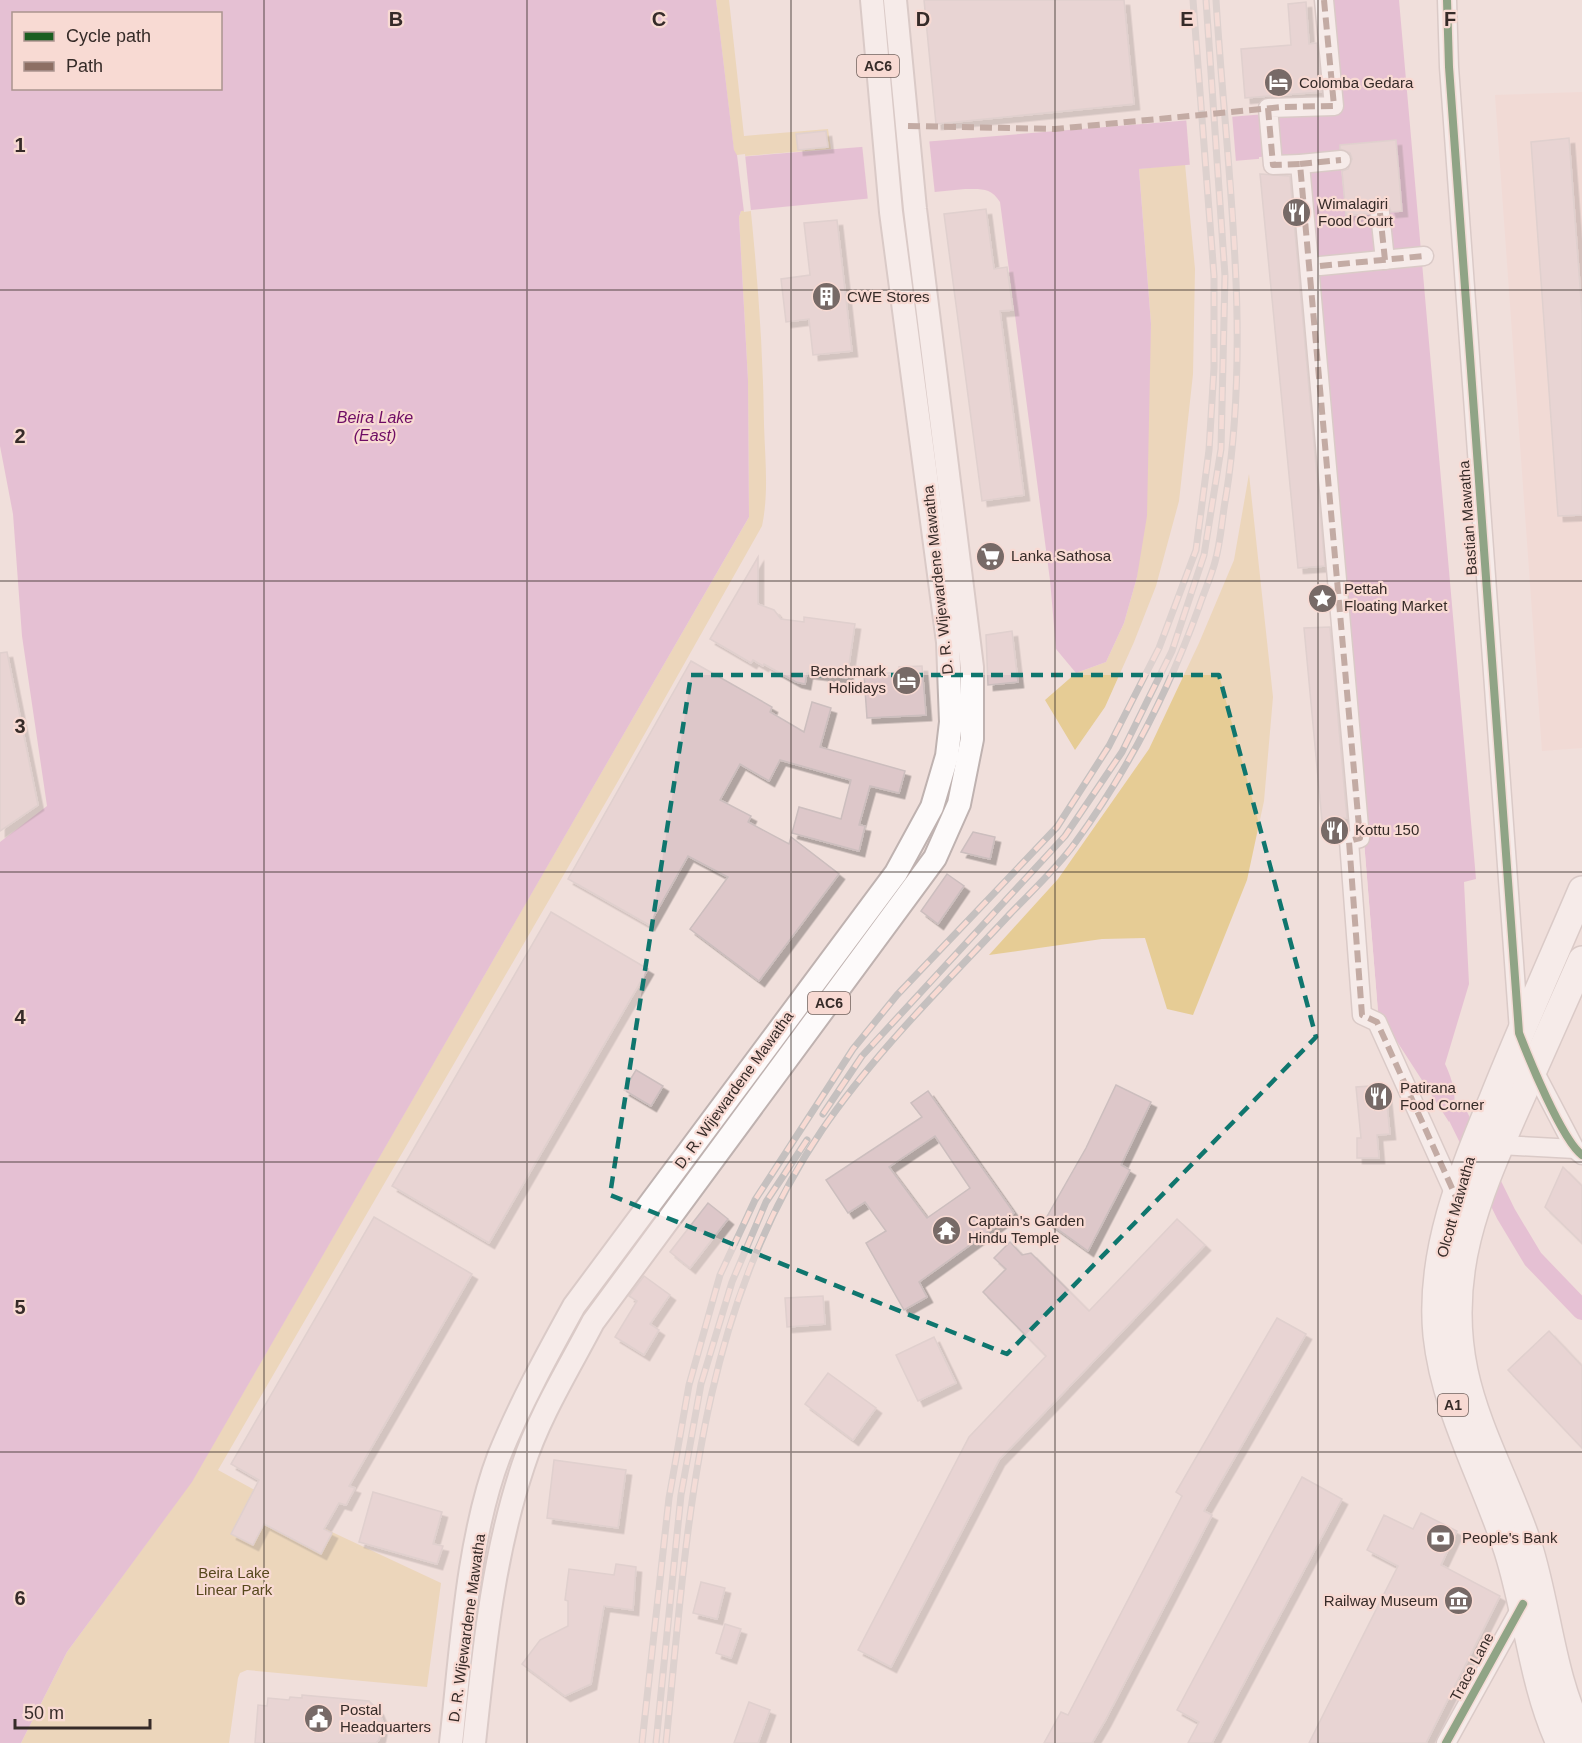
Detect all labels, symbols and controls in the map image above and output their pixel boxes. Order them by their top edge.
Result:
text: B [389,8,403,30]
text: C [652,8,666,30]
text: D [916,8,930,30]
text: E [1180,8,1194,30]
text: F [1444,8,1456,30]
legend [12,12,222,90]
text: Cycle path [66,26,151,46]
road number: AC6 [857,55,899,77]
text: Path [66,56,103,76]
hotel icon: Colomba Gedara [1262,67,1294,99]
place label: Colomba Gedara [1299,74,1414,91]
text: 1 [14,134,26,156]
place label: Wimalagiri Food Court [1318,195,1394,229]
restaurant icon: Wimalagiri Food Court [1281,197,1313,229]
building icon: CWE Stores [810,281,842,313]
place label: CWE Stores [847,288,930,305]
water label: Beira Lake (East) [337,409,413,444]
text: 2 [14,425,26,447]
street label: Bastian Mawatha [1455,459,1480,576]
street label: D. R. Wijewardene Mawatha [919,484,956,675]
supermarket icon: Lanka Sathosa [974,540,1006,572]
place label: Lanka Sathosa [1011,547,1112,564]
place label: Pettah Floating Market [1344,580,1448,614]
place icon: Pettah Floating Market [1307,582,1339,614]
place label: Benchmark Holidays [810,662,886,696]
hotel icon: Benchmark Holidays [891,664,923,696]
text: 3 [14,715,26,737]
restaurant icon: Kottu 150 [1318,814,1350,846]
place label: Kottu 150 [1355,821,1419,838]
road number: AC6 [808,992,850,1014]
text: 4 [14,1006,26,1028]
street label: D. R. Wijewardene Mawatha [671,1007,797,1172]
place label: Patirana Food Corner [1400,1079,1484,1113]
restaurant icon: Patirana Food Corner [1363,1081,1395,1113]
street label: Olcott Mawatha [1433,1154,1478,1259]
place label: Captain's Garden Hindu Temple [968,1212,1084,1246]
temple icon: Captain's Garden Hindu Temple [931,1214,963,1246]
text: 5 [14,1296,26,1318]
road number: A1 [1438,1394,1468,1416]
bank icon: People's Bank [1425,1522,1457,1554]
place label: People's Bank [1462,1529,1558,1546]
street label: D. R. Wijewardene Mawatha [445,1532,488,1723]
park label: Beira Lake Linear Park [196,1564,273,1598]
museum icon: Railway Museum [1443,1585,1475,1617]
text: 6 [14,1587,26,1609]
place label: Railway Museum [1324,1592,1438,1609]
street label: Trace Lane [1446,1630,1497,1704]
scale bar [15,1692,150,1730]
place label: Postal Headquarters [340,1701,431,1735]
text: 50 m [24,1703,64,1723]
public building icon: Postal Headquarters [303,1703,335,1735]

